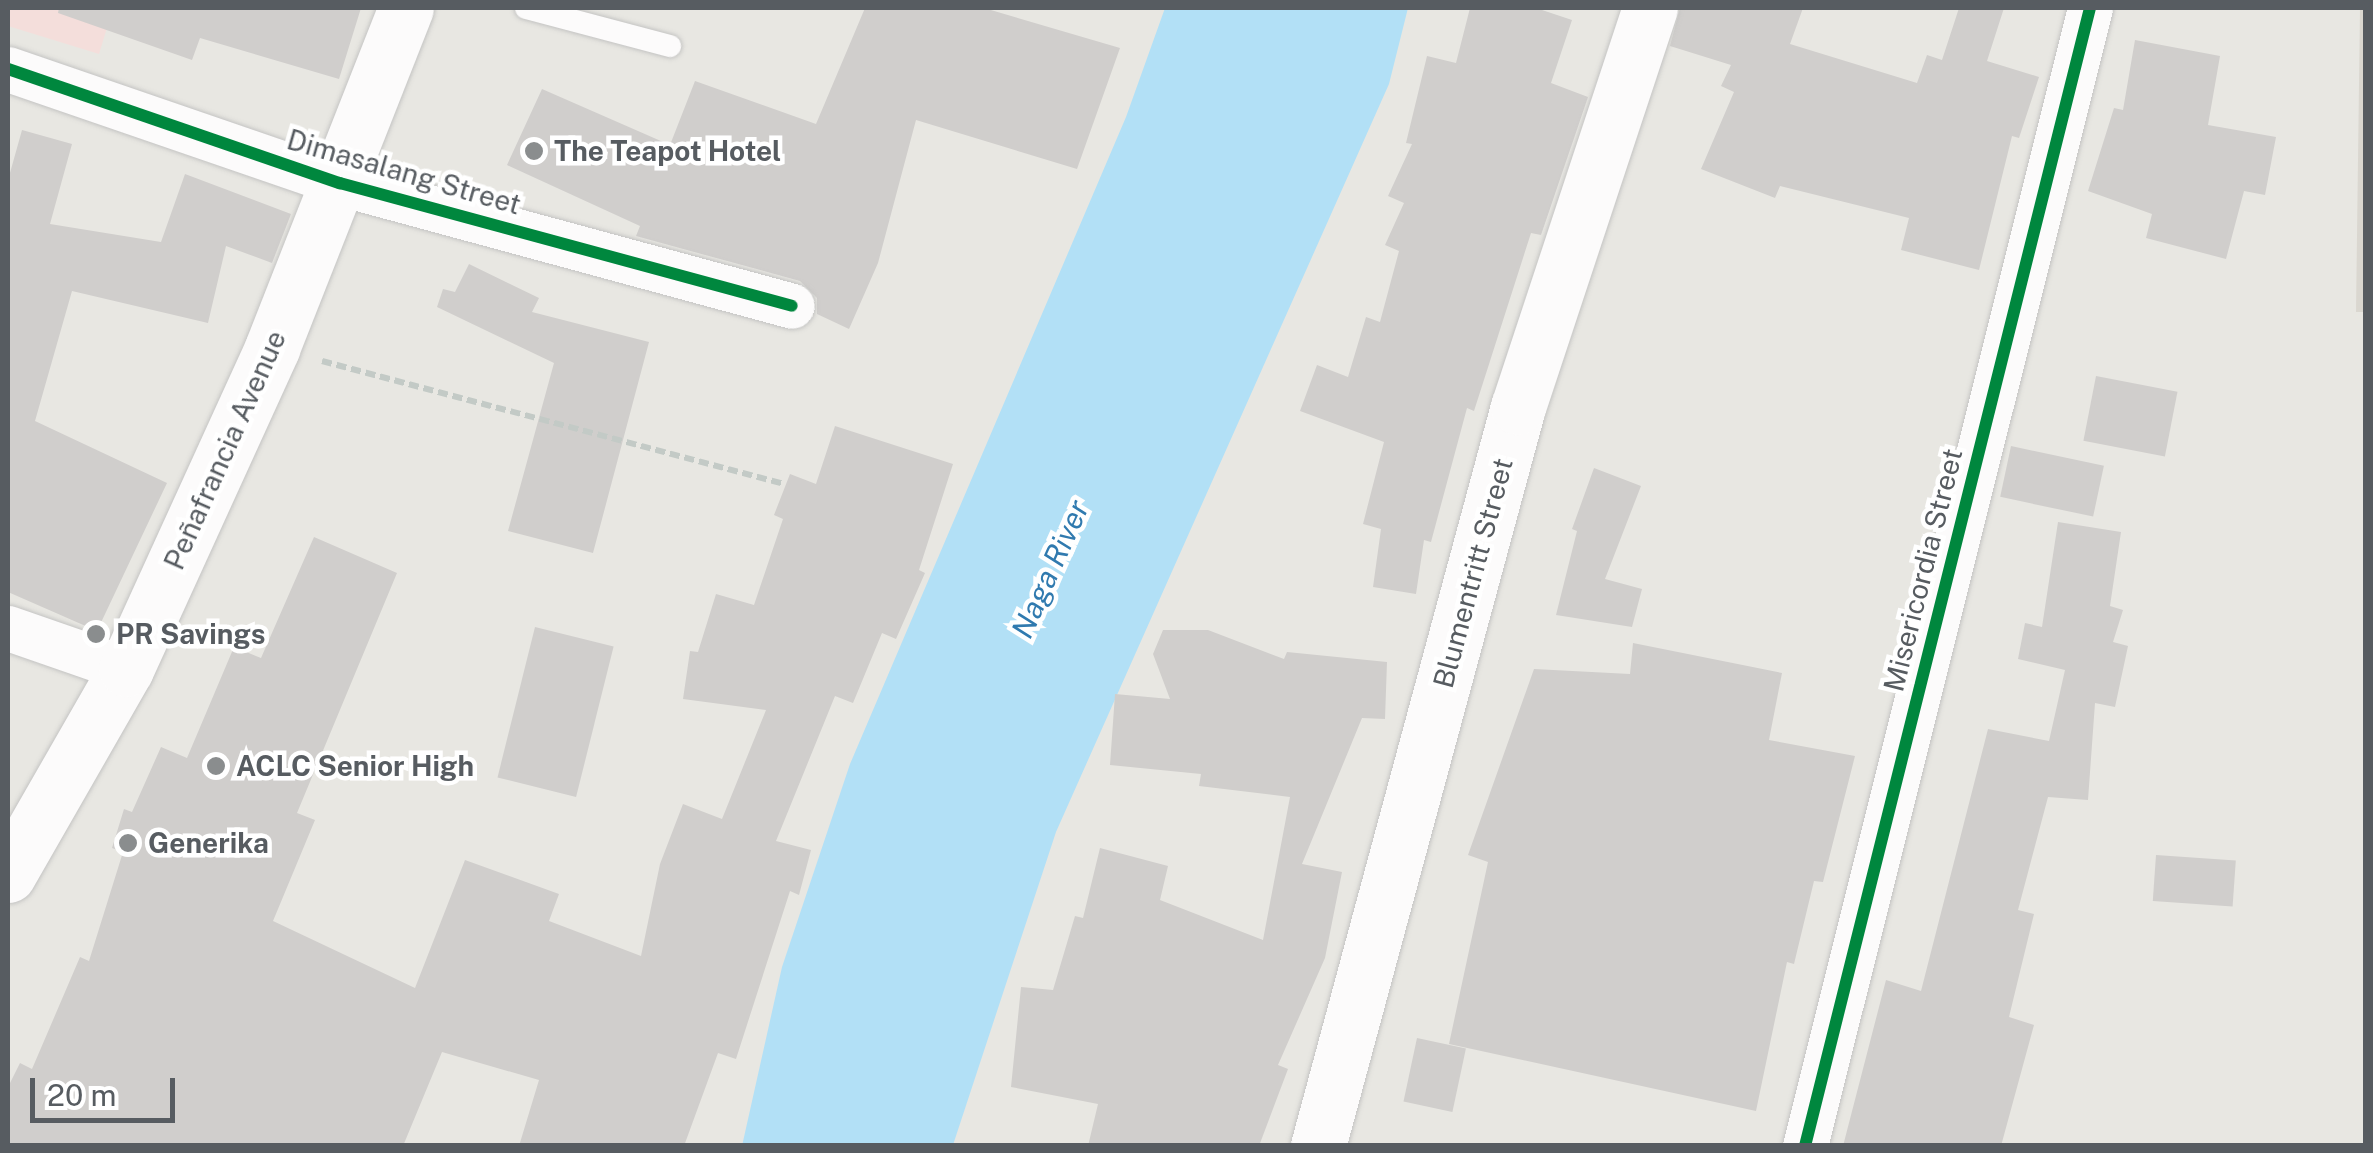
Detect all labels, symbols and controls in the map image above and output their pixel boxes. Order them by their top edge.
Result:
street label: Dimasalang Street [283,123,525,221]
place label: The Teapot Hotel [554,134,781,168]
marker: The Teapot Hotel [523,140,545,162]
street label: Peñafrancia Avenue [157,325,293,575]
street label: Misericordia Street [1877,445,1969,695]
street label: Blumentritt Street [1426,454,1520,692]
water label: Naga River [1004,495,1096,643]
place label: PR Savings [116,617,265,651]
marker: PR Savings [85,623,107,645]
place label: ACLC Senior High [236,749,474,783]
marker: ACLC Senior High [205,755,227,777]
place label: Generika [148,826,269,860]
marker: Generika [117,832,139,854]
scale bar [35,1058,180,1120]
text: 20 m [47,1077,116,1113]

